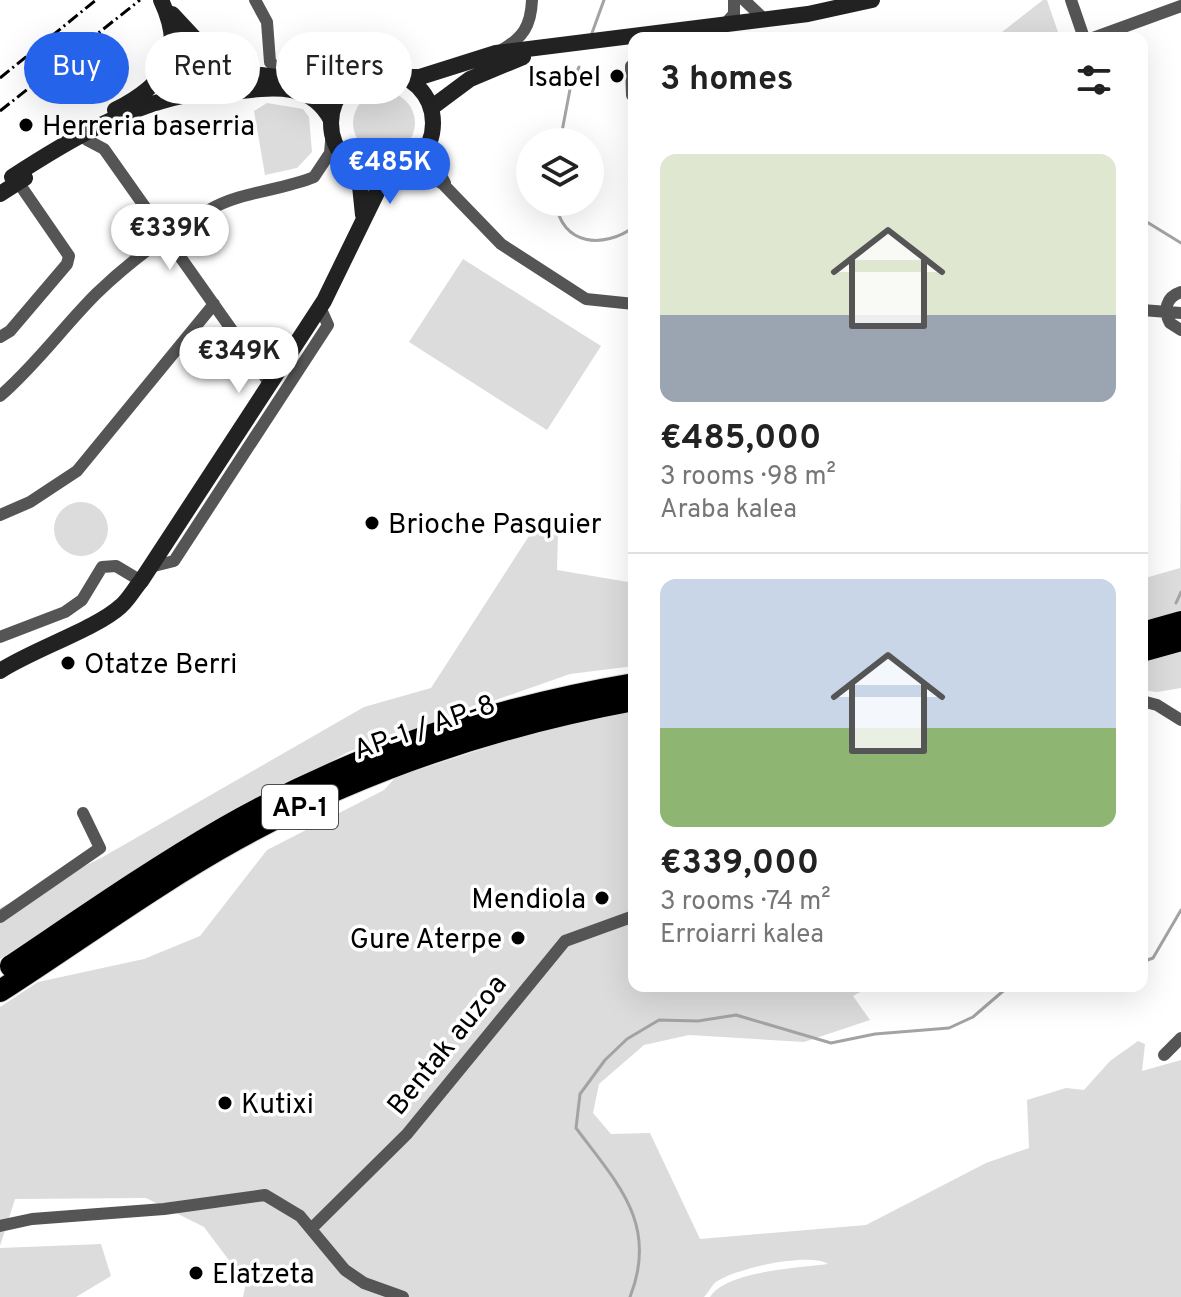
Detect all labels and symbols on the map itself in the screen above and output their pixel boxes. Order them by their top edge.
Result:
place label: Isabel [527,61,601,97]
marker: Isabel [608,67,626,85]
place label: Herreria baserria [42,110,255,146]
marker: Herreria baserria [17,116,35,134]
pin: €485K [334,138,446,206]
pin: €339K [114,204,226,272]
pin: €349K [183,327,295,395]
place label: Brioche Pasquier [388,508,602,544]
marker: Brioche Pasquier [363,514,381,532]
place label: Otatze Berri [84,648,237,684]
marker: Otatze Berri [59,654,77,672]
street label: AP-1 / AP-8 [349,688,501,770]
road number: AP-1 [262,785,338,829]
place label: Mendiola [471,883,586,919]
marker: Mendiola [593,889,611,907]
place label: Gure Aterpe [350,923,502,959]
marker: Gure Aterpe [509,929,527,947]
street label: Bentak auzoa [381,968,516,1124]
place label: Kutixi [241,1088,314,1124]
marker: Kutixi [216,1094,234,1112]
place label: Elatzeta [212,1258,314,1294]
marker: Elatzeta [187,1264,205,1282]

